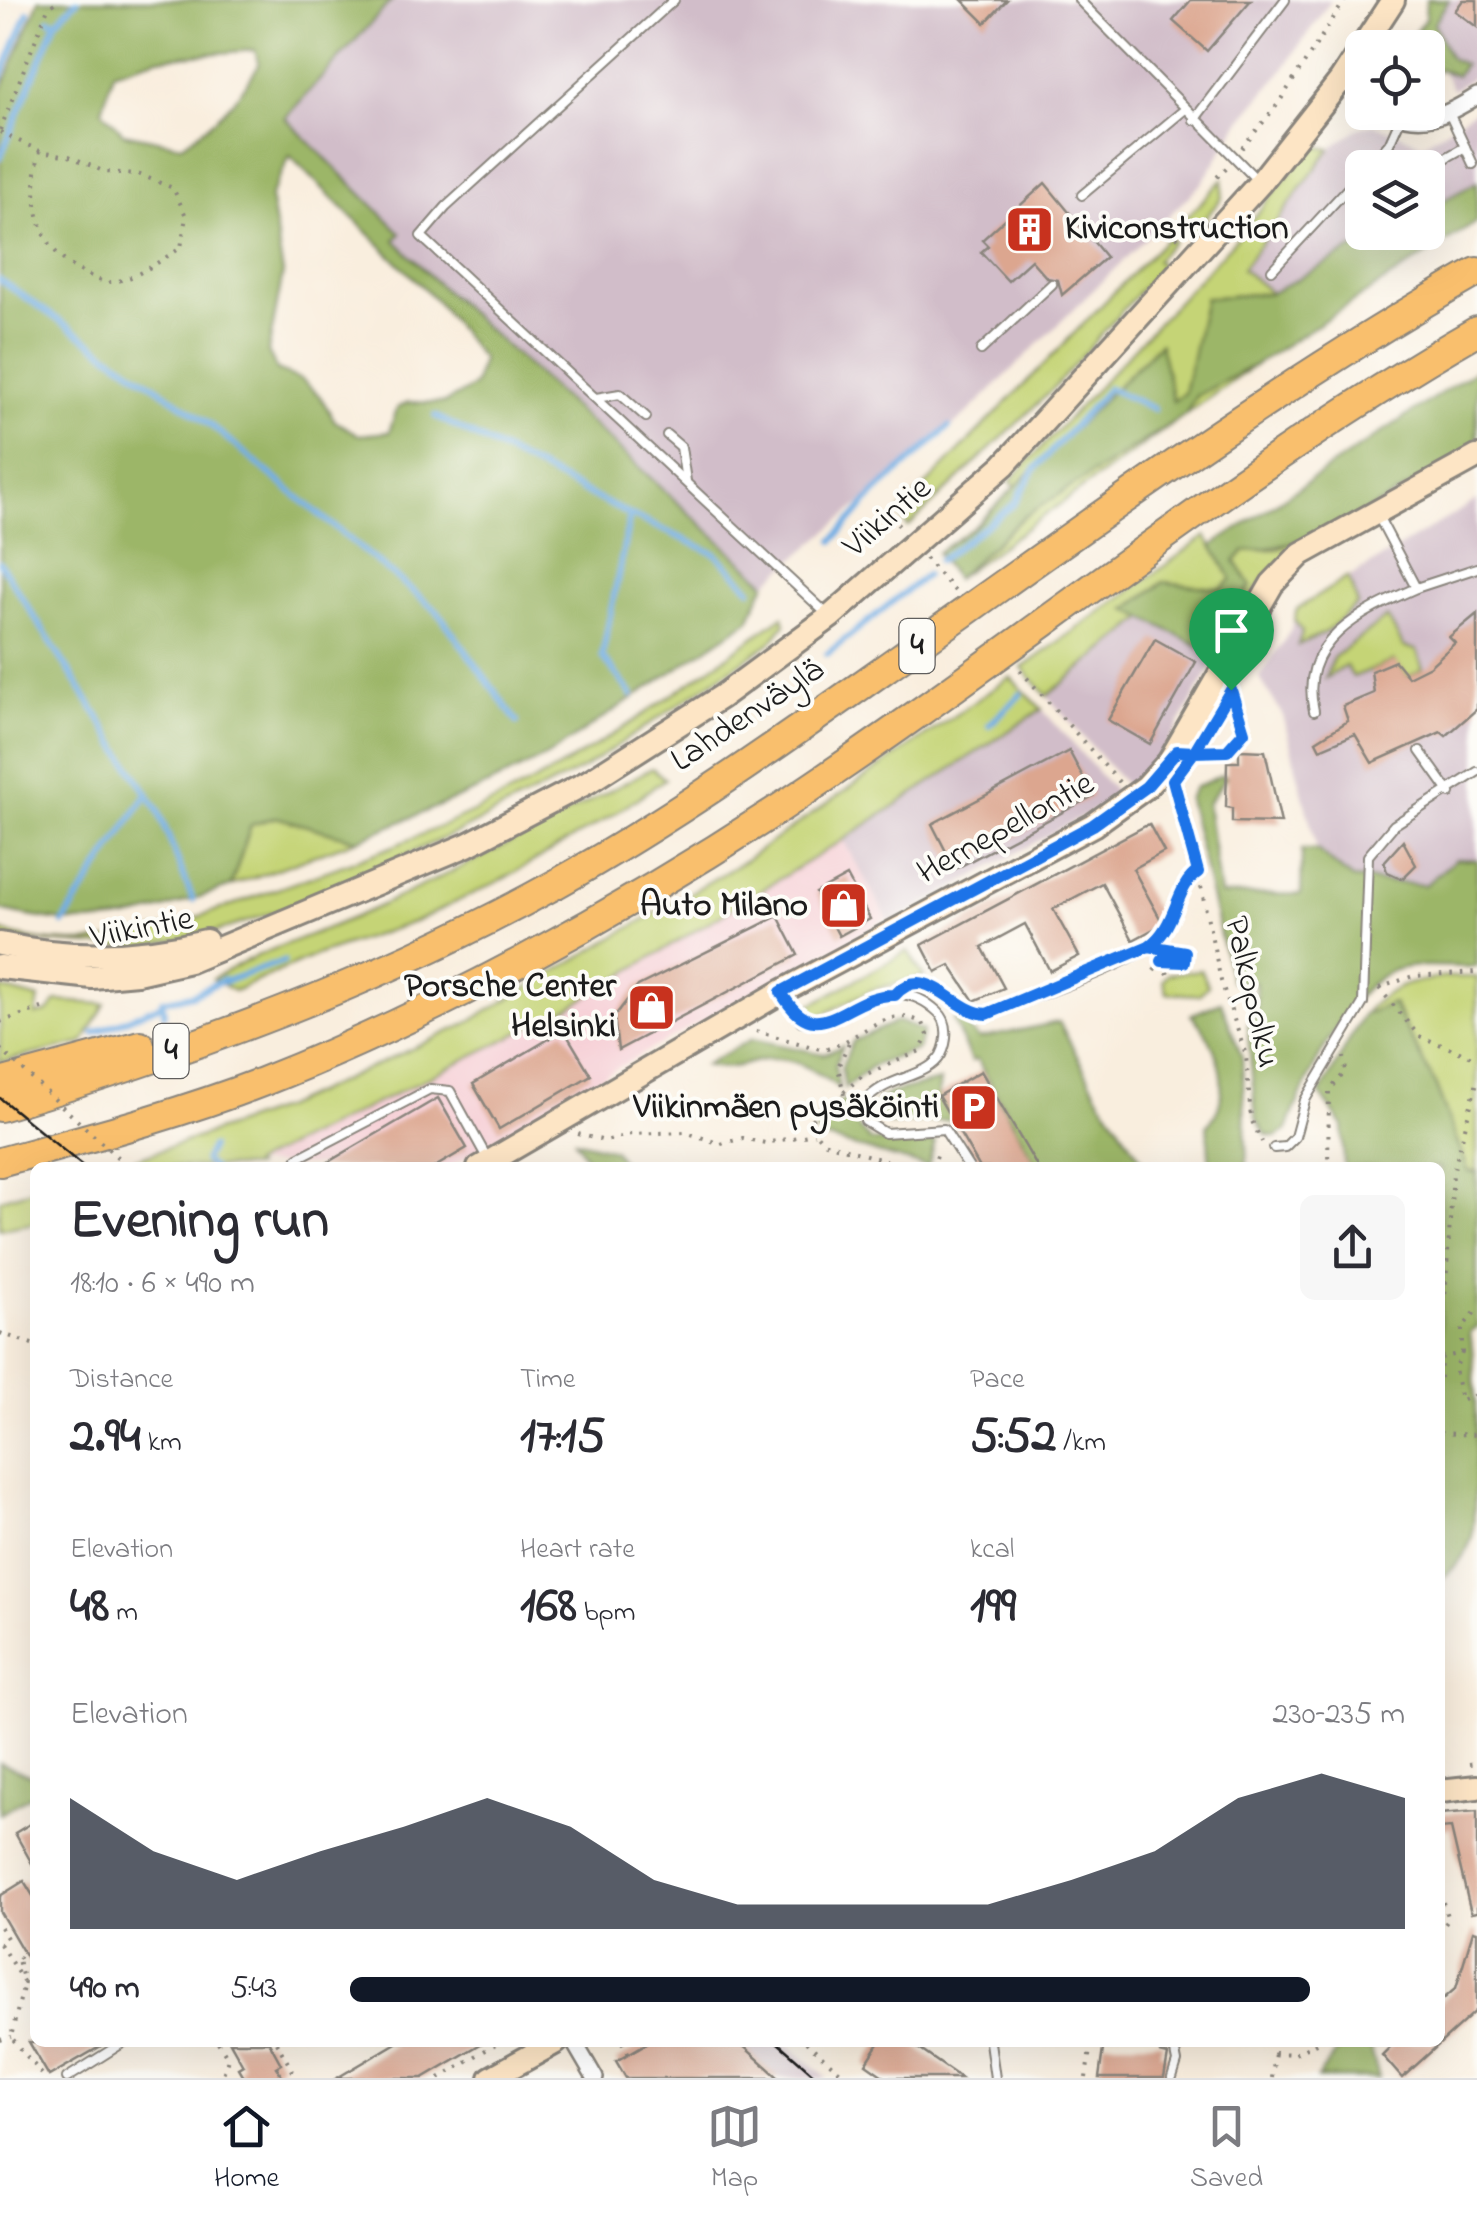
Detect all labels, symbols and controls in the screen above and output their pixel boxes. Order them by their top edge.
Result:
map controls [1345,30,1445,250]
button: locate [1345,30,1445,130]
button: layers [1345,150,1445,250]
building icon: Kiviconstruction [1004,203,1056,255]
place label: Kiviconstruction [1065,204,1288,255]
street label: Viikintie [831,465,944,572]
pin [1189,588,1274,691]
icon: arrive [1204,603,1259,658]
road number: 4 [900,619,934,673]
street label: Lahdenväylä [661,646,835,786]
street label: Hernepellontie [908,759,1104,899]
shop icon: Auto Milano [817,880,869,932]
place label: Auto Milano [640,881,808,932]
street label: Viikintie [85,894,198,964]
street label: Palkopolku [1209,911,1293,1073]
place label: Porsche Center Helsinki [404,962,617,1053]
shop icon: Porsche Center Helsinki [625,981,677,1033]
road number: 4 [154,1024,188,1078]
parking icon: Viikinmäen pysäköinti [948,1082,1000,1134]
place label: Viikinmäen pysäköinti [633,1083,939,1135]
text: Evening run [70,1183,329,1263]
button: share [1300,1195,1405,1300]
text: 18:10 · 6 × 490 m [70,1261,255,1308]
text: Distance [70,1360,173,1401]
text: Time [520,1360,575,1401]
text: Pace [970,1360,1025,1401]
text: 2.94 [70,1401,141,1474]
text: 17:15 [520,1401,605,1474]
text: 5:52 [970,1401,1056,1474]
text: km [141,1423,182,1464]
text: /km [1056,1423,1106,1464]
text: Elevation [70,1530,173,1571]
text: Heart rate [520,1530,635,1571]
text: kcal [970,1530,1015,1571]
text: 48 [70,1571,109,1644]
text: 168 [520,1571,577,1644]
text: 199 [970,1571,1016,1644]
text: m [109,1593,138,1634]
text: bpm [577,1593,635,1634]
text: Elevation [70,1692,188,1739]
text: 230–235 m [1273,1692,1405,1739]
text: 490 m [70,1966,139,2013]
text: 5:43 [230,1966,277,2013]
tab: Home [214,2099,279,2200]
tab: Map [707,2099,762,2200]
tab: Saved [1190,2099,1263,2200]

